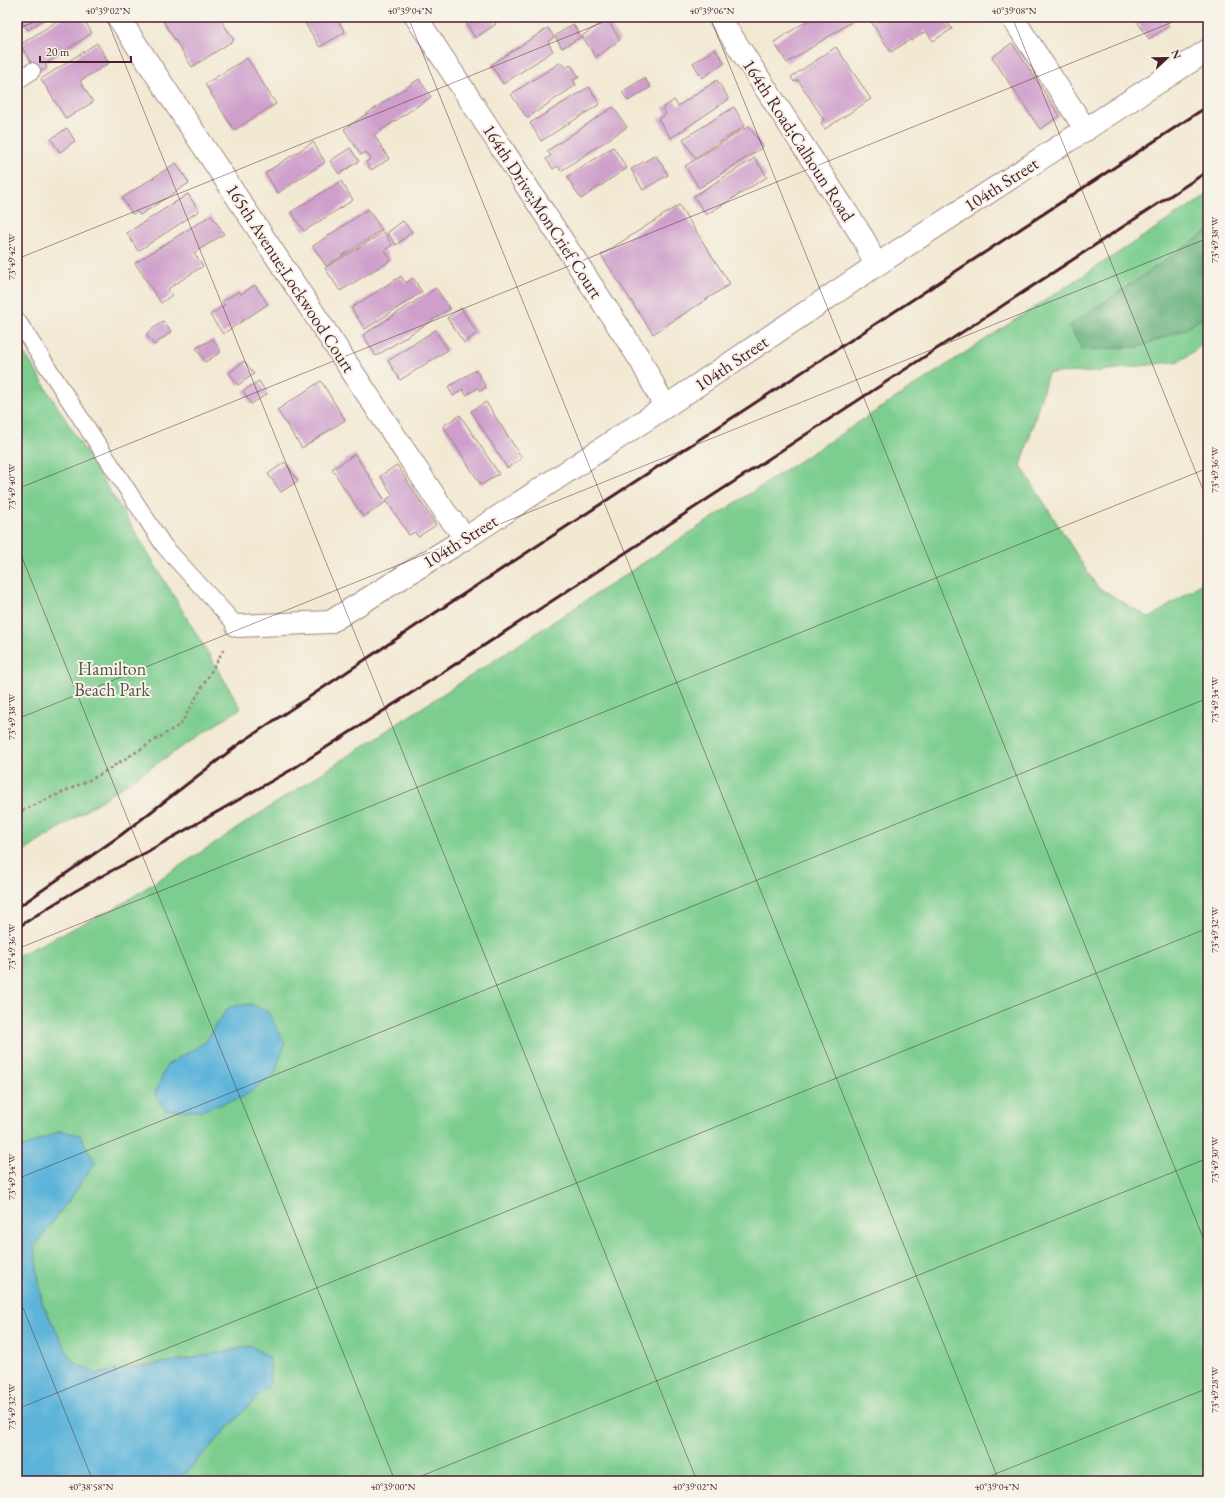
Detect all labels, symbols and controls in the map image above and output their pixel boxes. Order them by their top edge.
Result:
text: 40°39'02"N [86,4,131,17]
text: 40°39'04"N [388,4,433,17]
text: 40°39'06"N [690,4,735,17]
text: 40°39'08"N [992,4,1037,17]
scale bar [40,38,131,64]
north arrow [1147,38,1187,78]
text: 20 m [46,44,70,60]
text: N [1168,48,1184,61]
street label: 164th Road;Calhoun Road [738,55,861,226]
street label: 164th Drive;MonCrief Court [478,119,608,303]
street label: 104th Street [960,151,1043,217]
street label: 165th Avenue;Lockwood Court [221,179,361,377]
text: 73°49'38"W [1208,216,1221,263]
text: 73°49'42"W [5,233,18,280]
street label: 104th Street [690,330,773,396]
text: 73°49'36"W [1208,446,1221,493]
text: 73°49'40"W [5,463,18,510]
street label: 104th Street [418,509,502,573]
park label: Hamilton Beach Park [74,657,150,701]
text: 73°49'34"W [1208,676,1221,723]
text: 73°49'38"W [5,693,18,740]
text: 73°49'32"W [1208,906,1221,953]
text: 73°49'36"W [5,923,18,970]
text: 73°49'30"W [1208,1136,1221,1183]
text: 73°49'34"W [5,1153,18,1200]
text: 73°49'28"W [1208,1366,1221,1413]
text: 73°49'32"W [5,1383,18,1430]
text: 40°38'58"N [69,1480,114,1493]
text: 40°39'00"N [371,1480,416,1493]
text: 40°39'02"N [673,1480,718,1493]
text: 40°39'04"N [975,1480,1020,1493]

